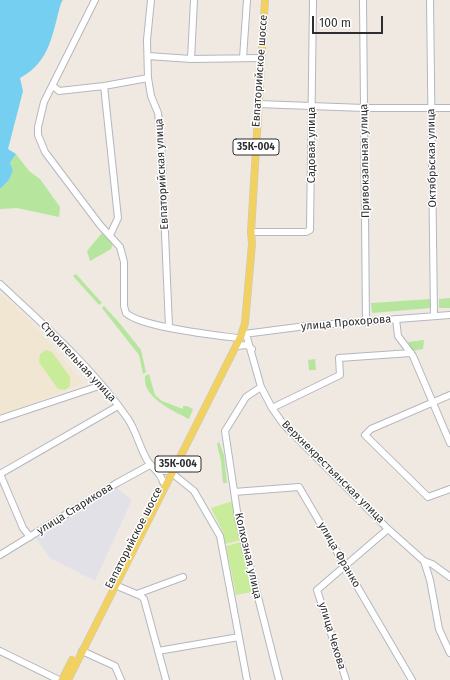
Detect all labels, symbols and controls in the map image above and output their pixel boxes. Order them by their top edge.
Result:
scale bar [314,8,385,34]
street label: Евпаторийское шоссе [249,14,271,128]
text: 100 m [319,16,351,30]
street label: Привокзальная улица [357,104,373,218]
street label: Садовая улица [305,107,319,183]
street label: Октябрьская улица [425,108,439,208]
street label: Евпаторийская улица [152,118,172,230]
road number: 35К-004 [233,139,279,155]
street label: улица Прохорова [300,312,392,334]
street label: Строительная улица [37,319,119,405]
street label: Верхнекрестьянская улица [279,418,387,526]
road number: 35К-004 [155,456,201,472]
street label: улица Старикова [35,480,115,538]
street label: Евпаторийское шоссе [103,485,165,591]
street label: Колхозная улица [232,512,264,600]
street label: улица Франко [315,520,363,590]
street label: улица Чехова [315,601,349,671]

